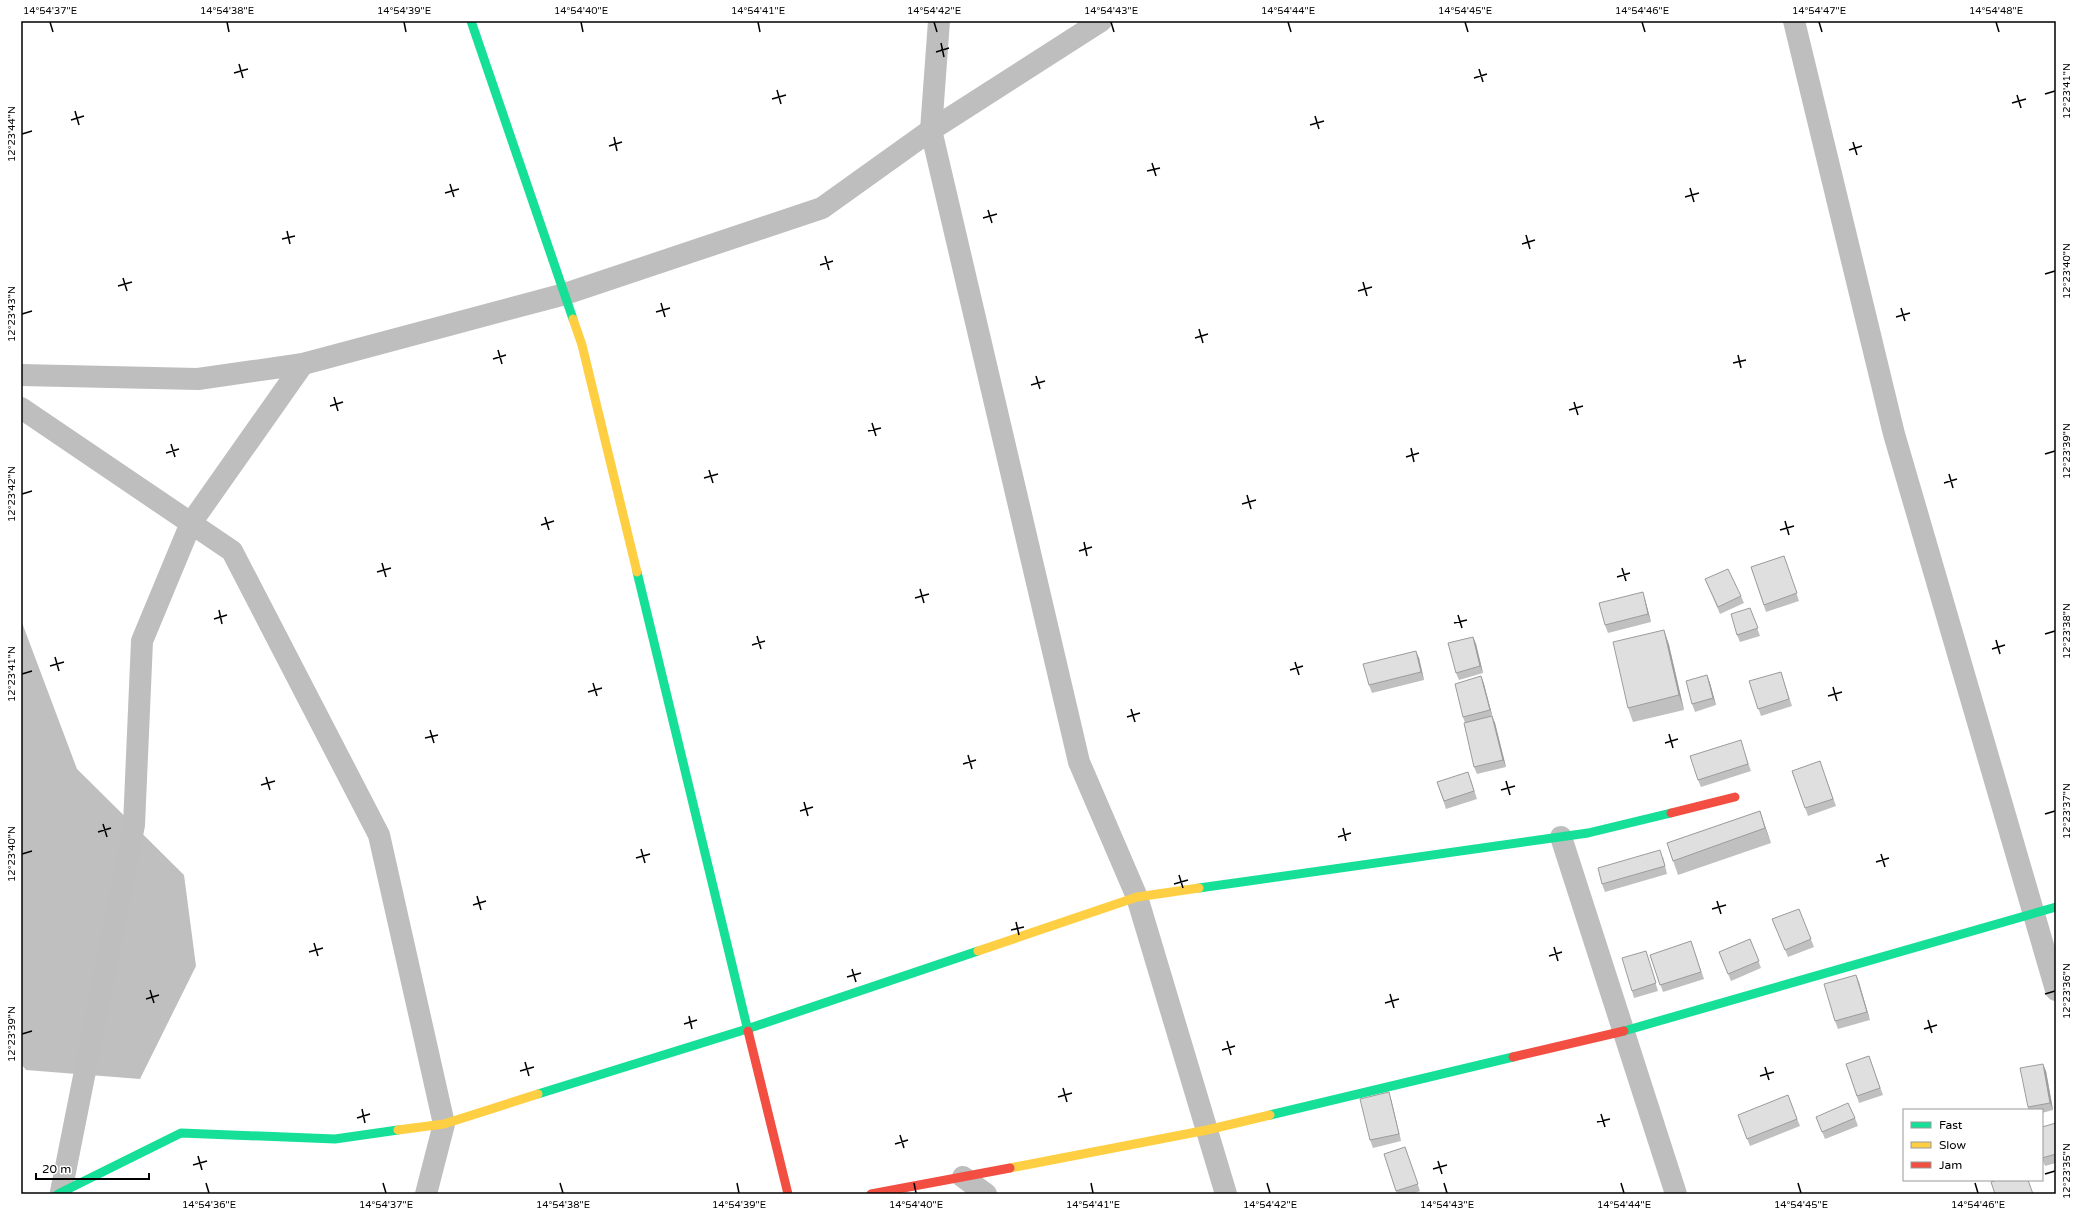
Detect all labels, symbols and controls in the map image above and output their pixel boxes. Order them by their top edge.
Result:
text: 14°54'37"E [23,5,77,17]
text: 14°54'38"E [200,5,254,17]
text: 14°54'39"E [377,5,431,17]
text: 14°54'40"E [554,5,608,17]
text: 14°54'41"E [731,5,785,17]
text: 14°54'42"E [907,5,961,17]
text: 14°54'43"E [1084,5,1138,17]
text: 14°54'44"E [1261,5,1315,17]
text: 14°54'45"E [1438,5,1492,17]
text: 14°54'46"E [1615,5,1669,17]
text: 14°54'47"E [1792,5,1846,17]
text: 14°54'48"E [1969,5,2023,17]
text: 12°23'41"N [2061,63,2073,119]
text: 12°23'44"N [6,106,18,162]
text: 12°23'40"N [2061,243,2073,299]
text: 12°23'43"N [6,286,18,342]
text: 12°23'39"N [2061,423,2073,479]
text: 12°23'42"N [6,466,18,522]
text: 12°23'38"N [2061,603,2073,659]
text: 12°23'41"N [6,646,18,702]
text: 12°23'37"N [2061,783,2073,839]
text: 12°23'40"N [6,826,18,882]
text: 12°23'36"N [2061,963,2073,1019]
text: 12°23'39"N [6,1006,18,1062]
legend [1903,1109,2043,1181]
text: Fast [1939,1118,1963,1132]
text: Slow [1939,1138,1966,1152]
text: 12°23'35"N [2061,1143,2073,1199]
scale bar [36,1155,149,1181]
text: Jam [1939,1158,1962,1172]
text: 20 m [42,1162,71,1176]
text: 14°54'36"E [182,1199,236,1211]
text: 14°54'37"E [359,1199,413,1211]
text: 14°54'38"E [536,1199,590,1211]
text: 14°54'39"E [712,1199,766,1211]
text: 14°54'40"E [889,1199,943,1211]
text: 14°54'41"E [1066,1199,1120,1211]
text: 14°54'42"E [1243,1199,1297,1211]
text: 14°54'43"E [1420,1199,1474,1211]
text: 14°54'44"E [1597,1199,1651,1211]
text: 14°54'45"E [1774,1199,1828,1211]
text: 14°54'46"E [1951,1199,2005,1211]

